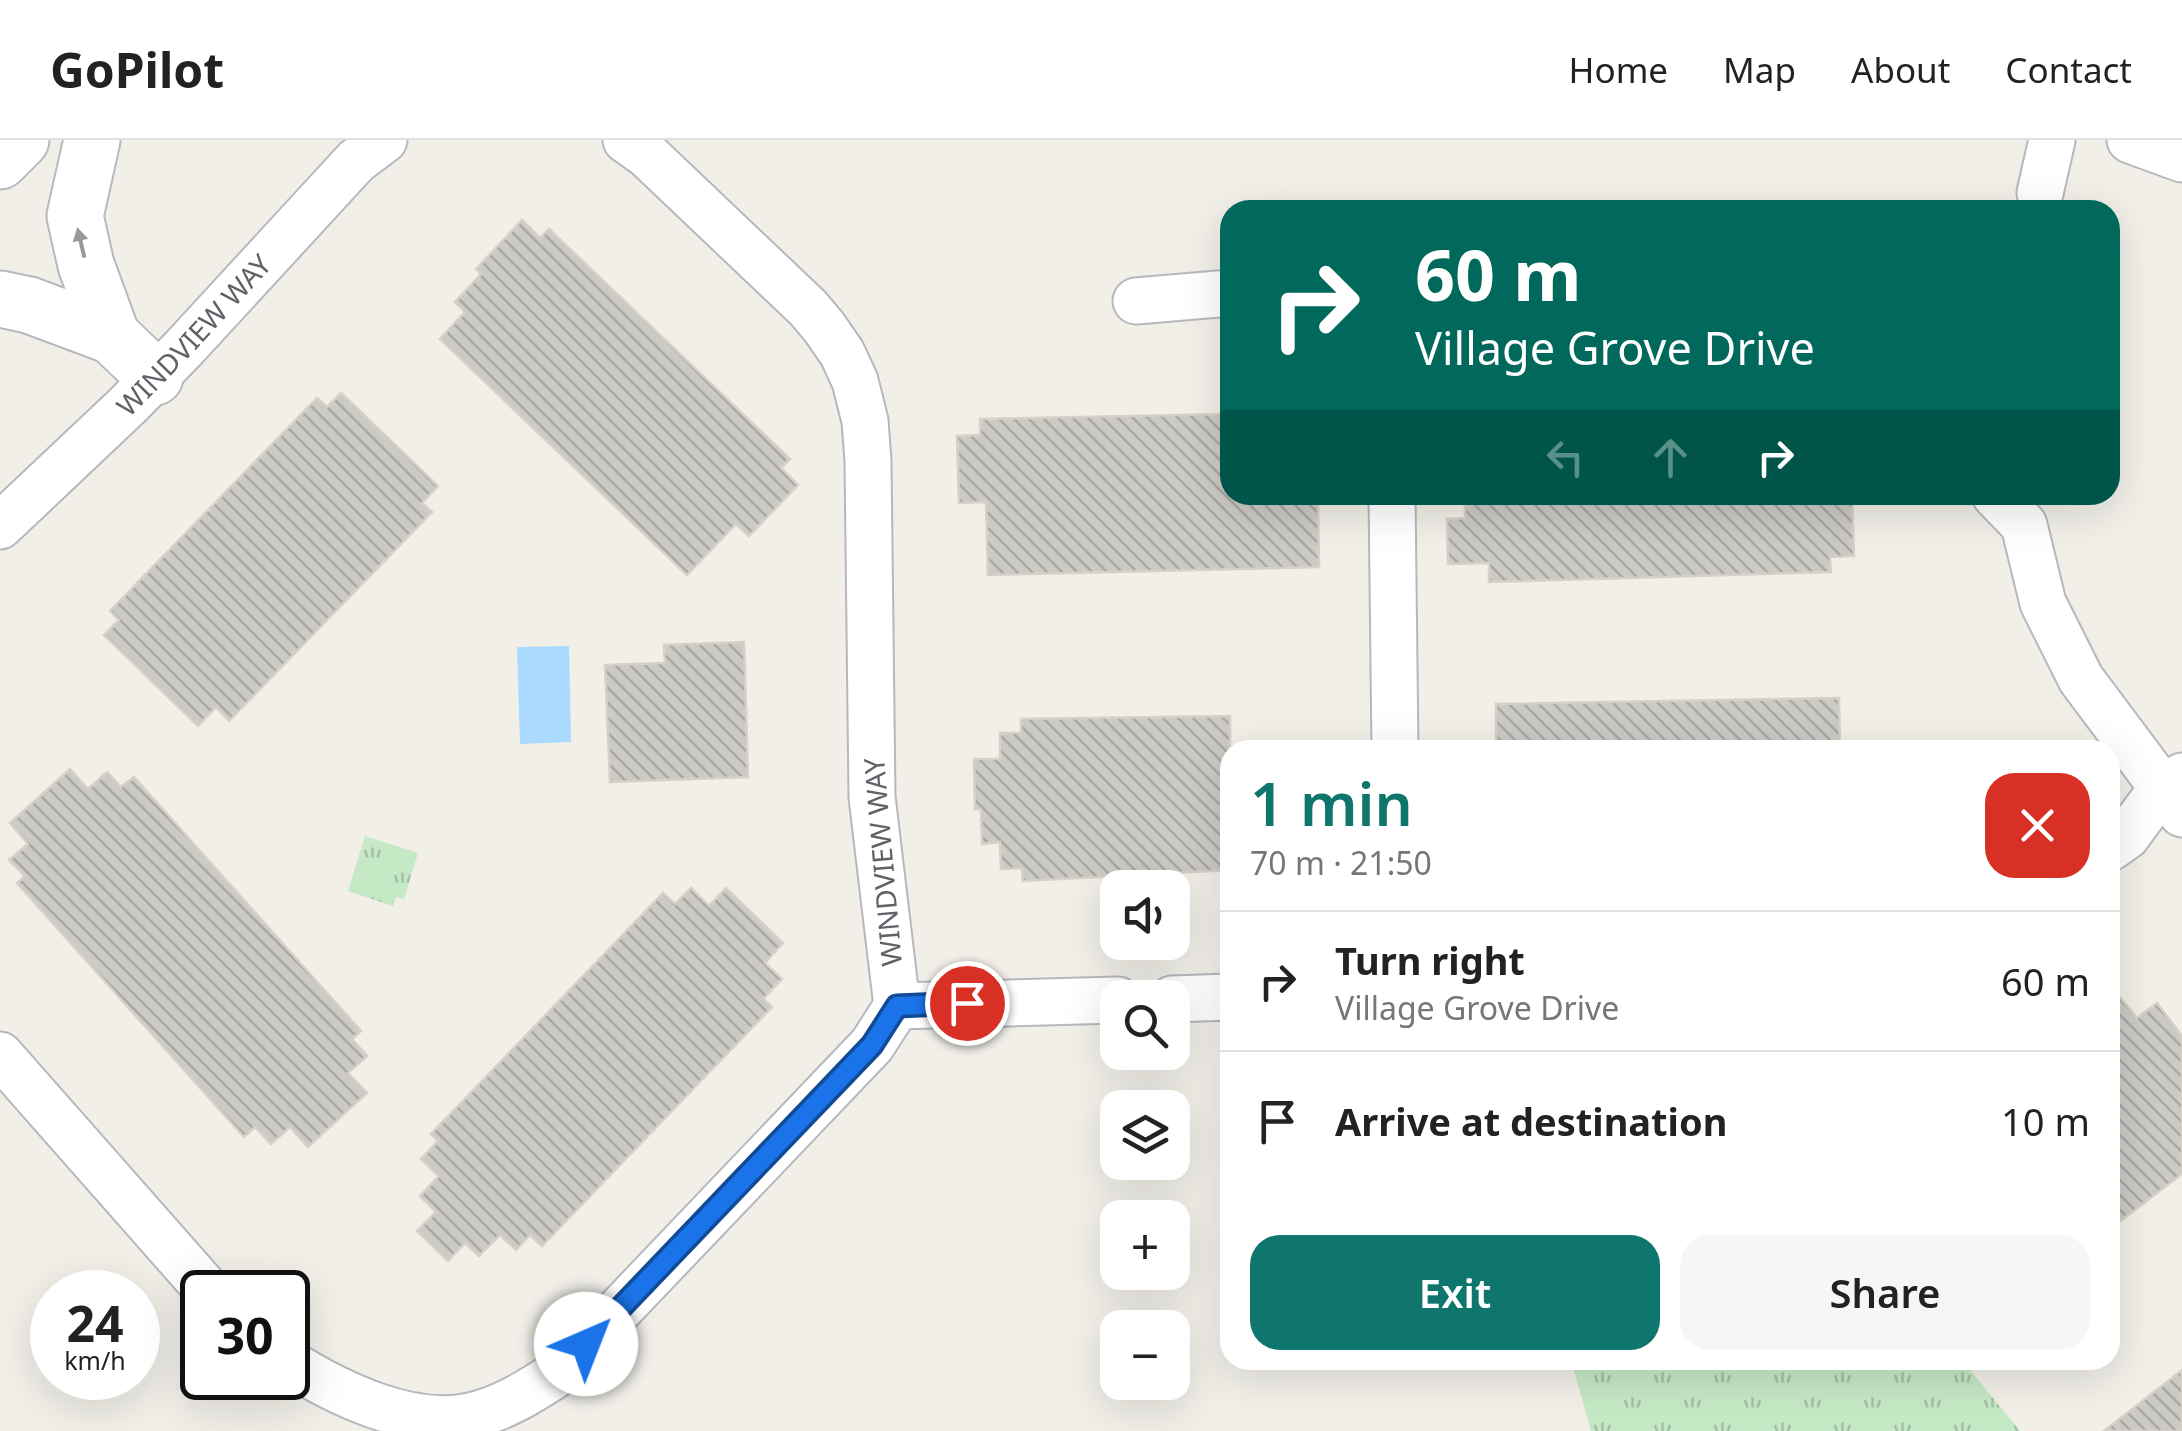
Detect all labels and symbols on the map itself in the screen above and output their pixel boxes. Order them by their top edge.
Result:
one-way arrow [73,228,89,259]
street label: WINDVIEW WAY [108,246,279,424]
street label: WINDVIEW WAY [854,756,910,968]
pin [925,961,1010,1046]
speed limit sign: 30 [180,1270,310,1400]
position arrow [534,1292,638,1396]

